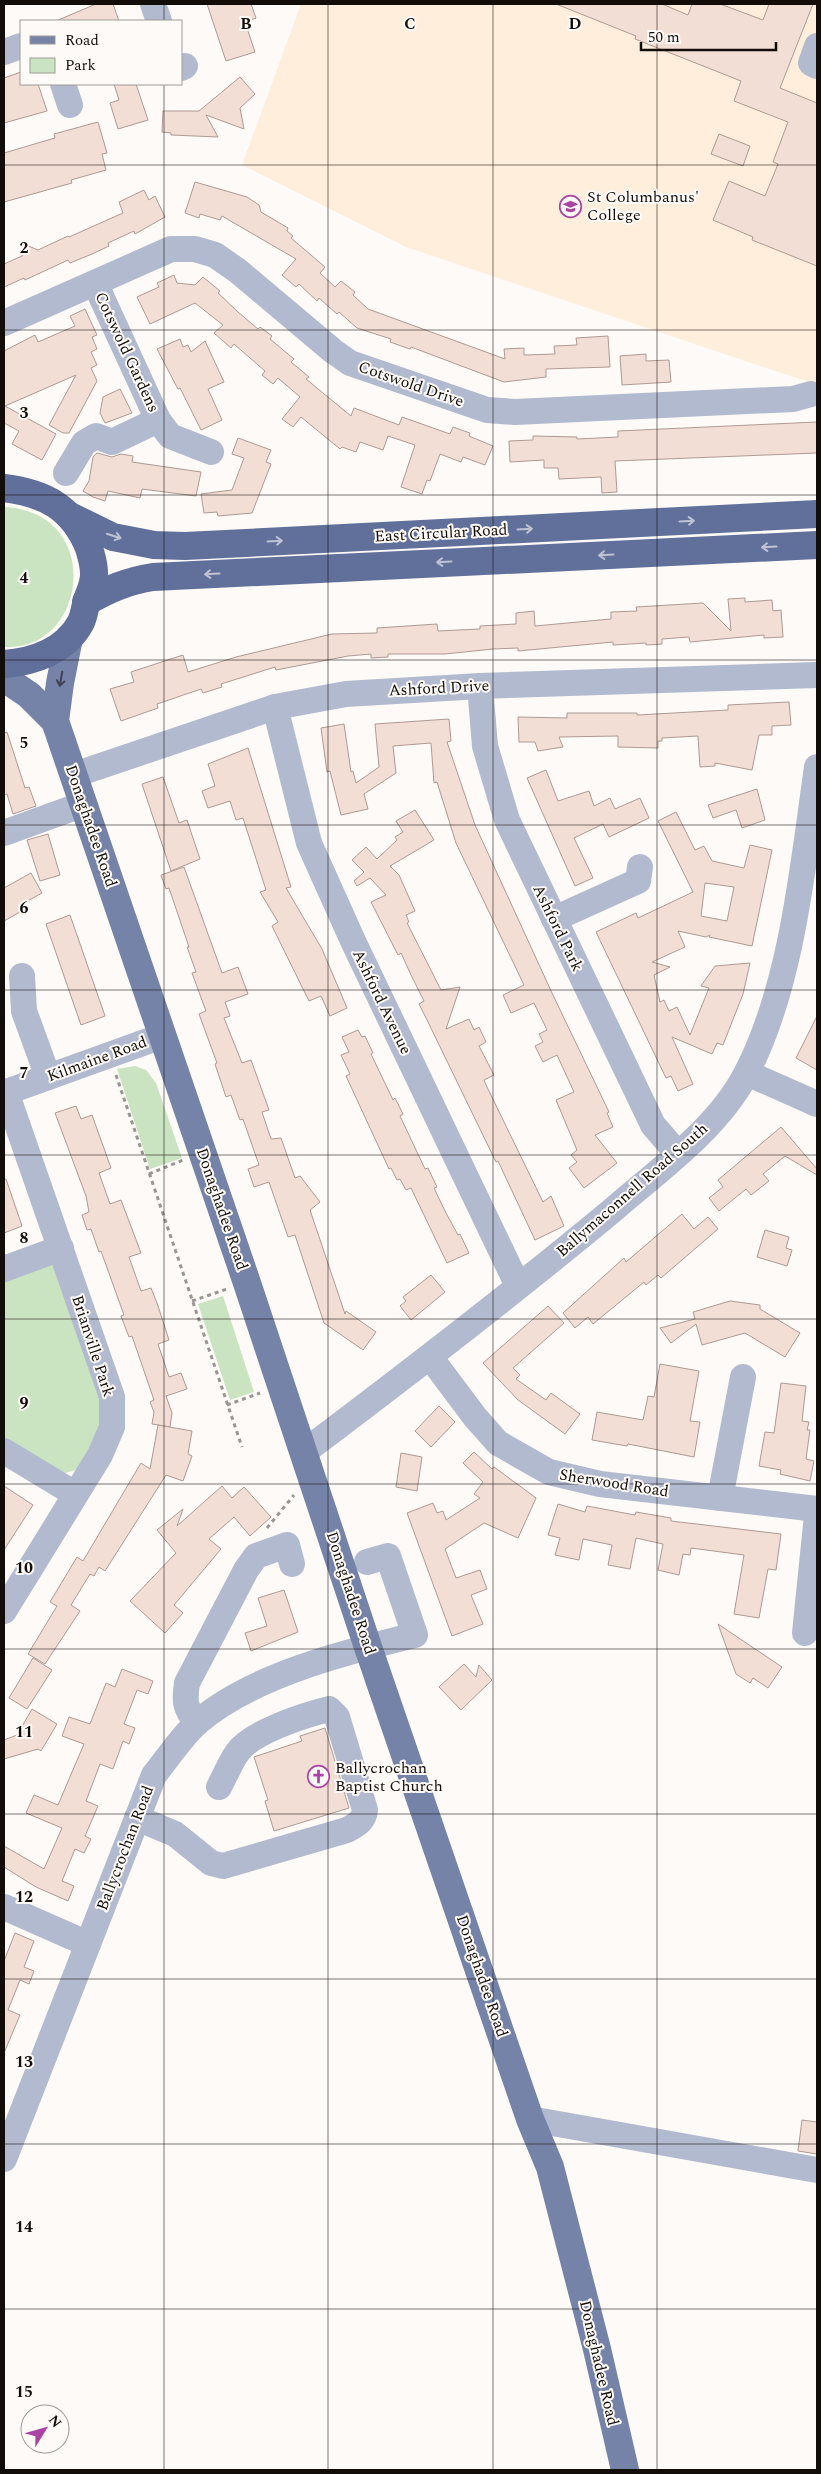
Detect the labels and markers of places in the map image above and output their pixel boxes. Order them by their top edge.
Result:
place label: St Columbanus' College [587,185,699,227]
school or university icon: St Columbanus' College [559,194,583,218]
place label: Ballycrochan Baptist Church [335,1756,443,1798]
church icon: Ballycrochan Baptist Church [307,1765,331,1789]

